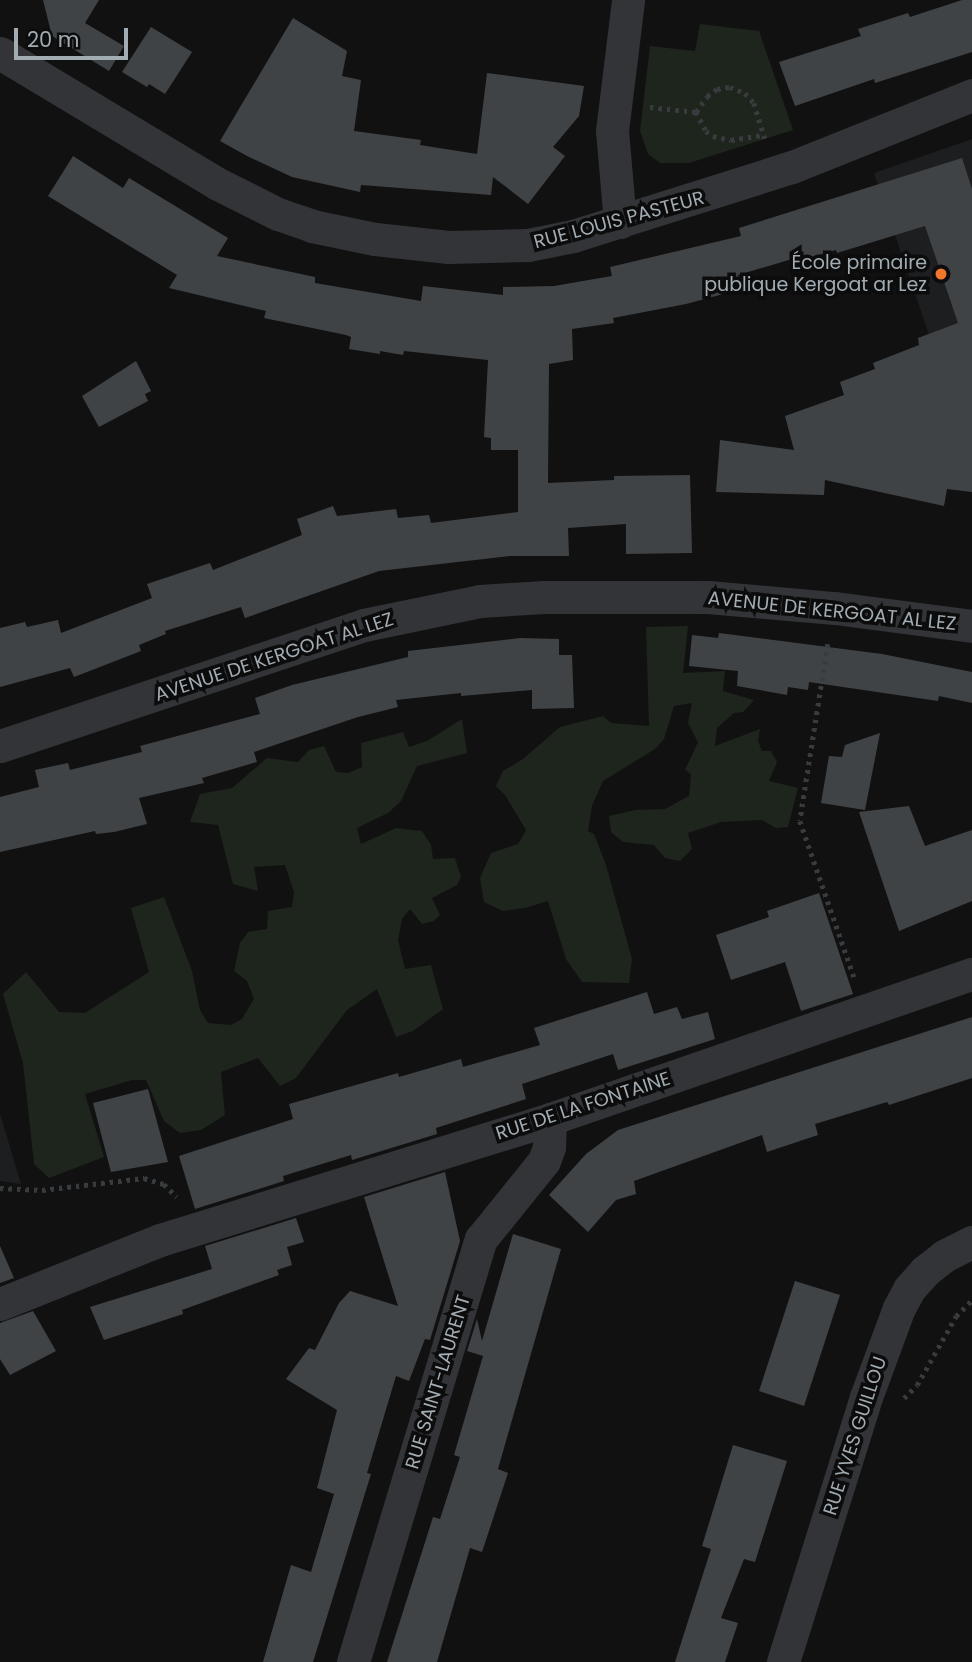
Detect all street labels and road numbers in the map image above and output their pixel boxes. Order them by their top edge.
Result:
street label: RUE LOUIS PASTEUR [531,186,707,254]
street label: AVENUE DE KERGOAT AL LEZ [707,587,957,635]
street label: AVENUE DE KERGOAT AL LEZ [152,608,396,706]
street label: RUE DE LA FONTAINE [493,1067,673,1145]
street label: RUE SAINT-LAURENT [401,1292,475,1472]
street label: RUE YVES GUILLOU [819,1354,891,1518]

